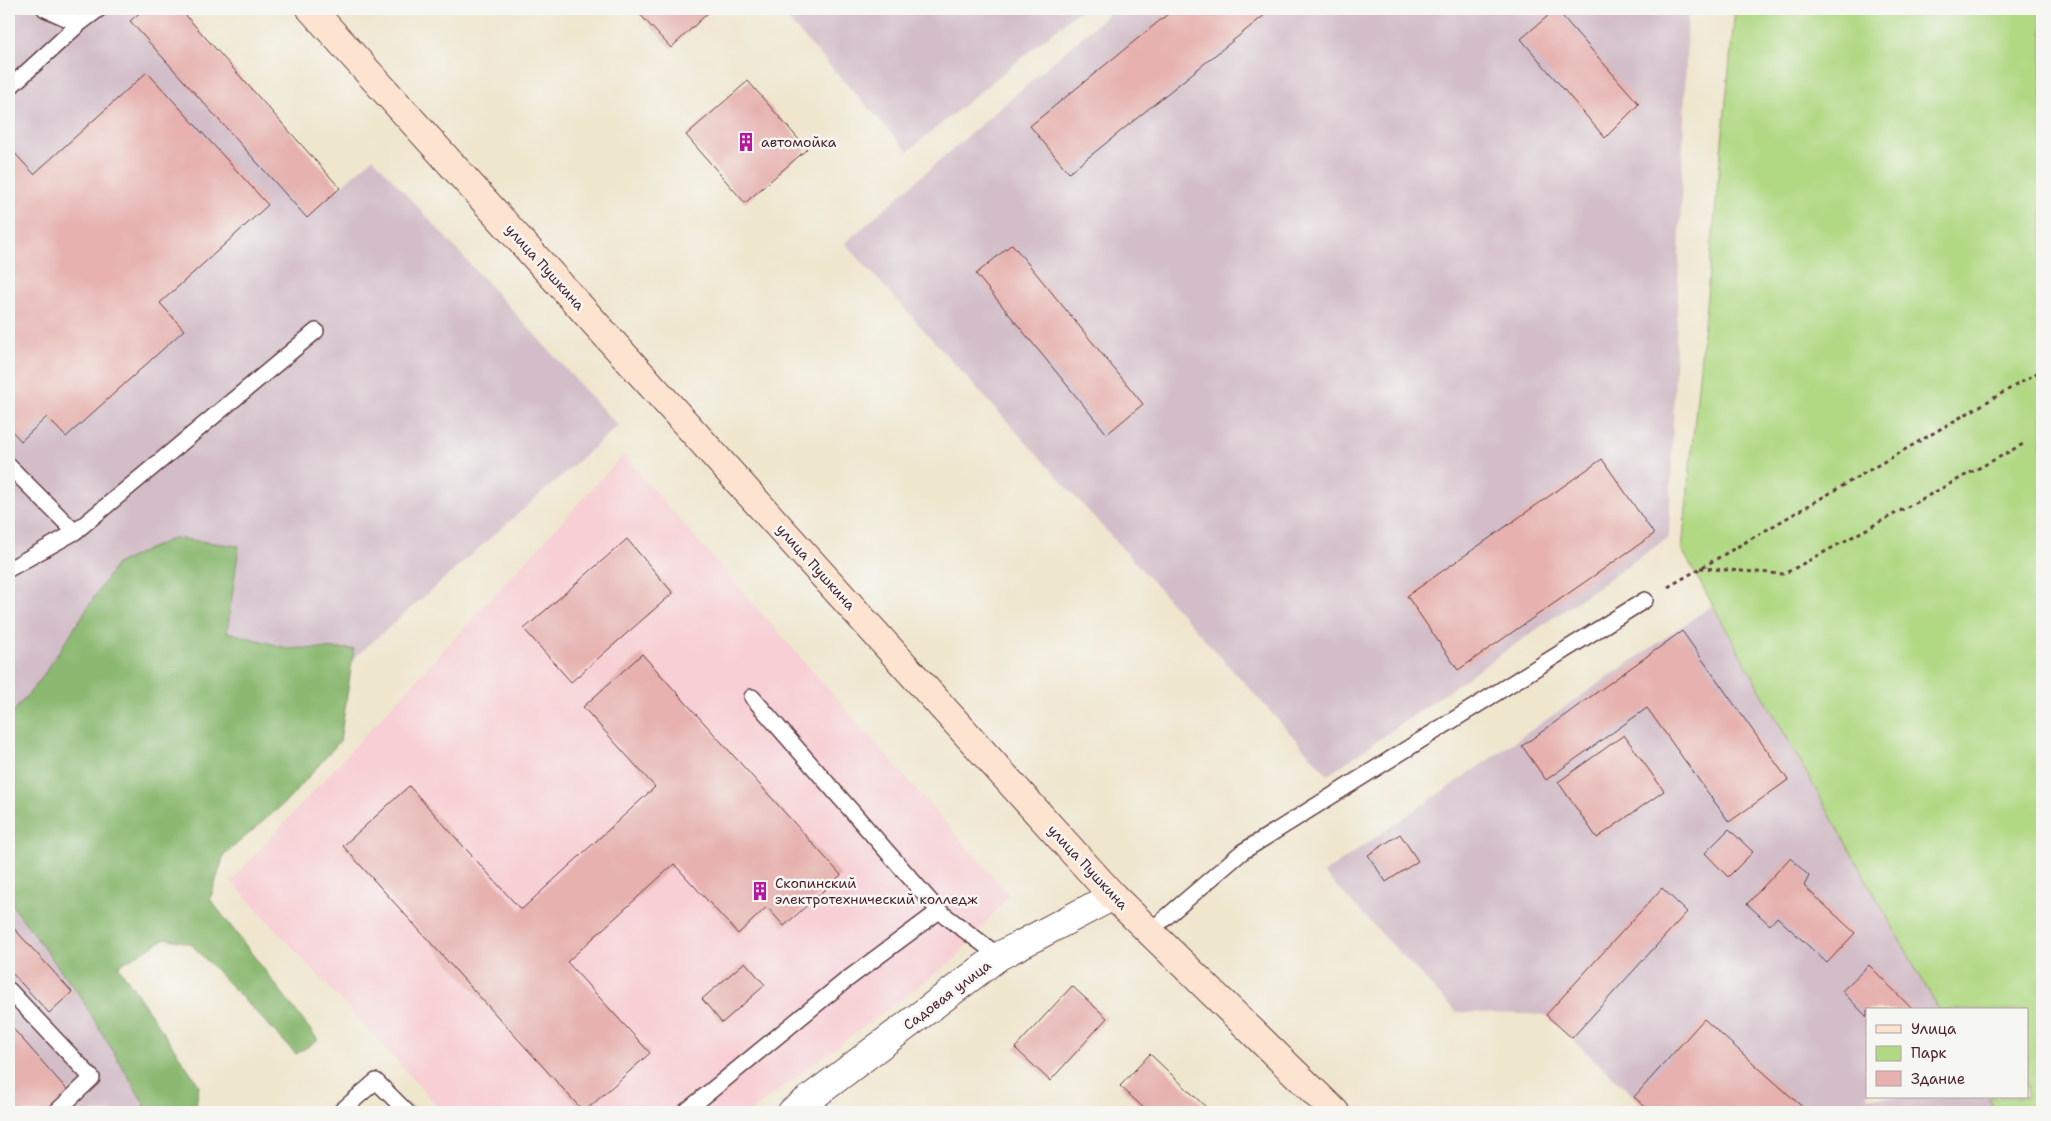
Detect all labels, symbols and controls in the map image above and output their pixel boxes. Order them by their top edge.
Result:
building icon: автомойка [735,131,757,153]
place label: автомойка [761,133,837,151]
street label: улица Пушкина [502,220,589,314]
street label: улица Пушкина [773,520,860,614]
street label: улица Пушкина [1044,821,1132,914]
place label: Скопинский электротехнический колледж [775,874,978,908]
building icon: Скопинский электротехнический колледж [749,880,771,902]
street label: Садовая улица [900,956,995,1034]
legend [1866,1008,2028,1098]
text: Улица [1911,1019,1957,1039]
text: Парк [1911,1043,1947,1063]
text: Здание [1911,1069,1965,1089]

